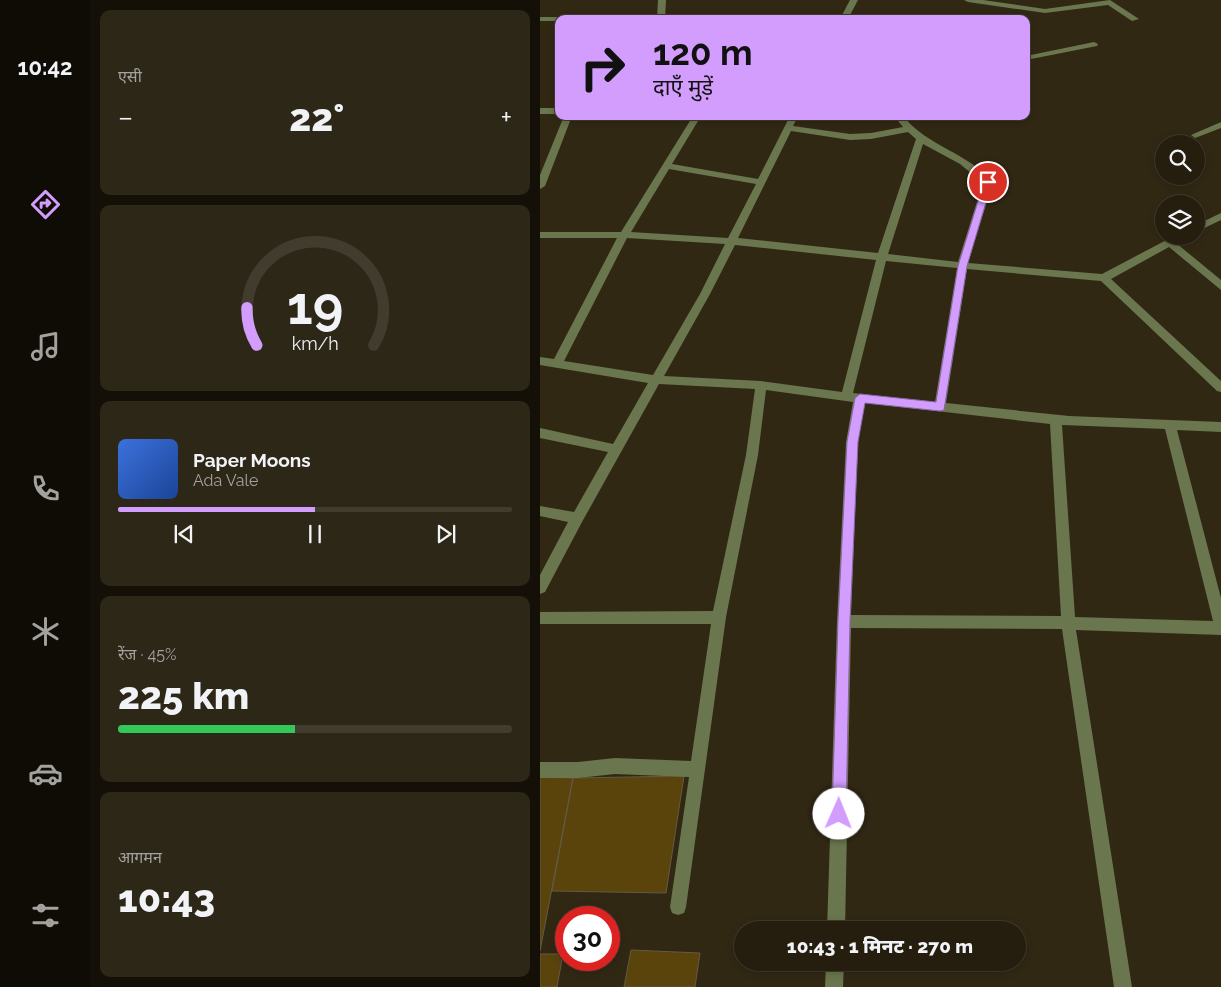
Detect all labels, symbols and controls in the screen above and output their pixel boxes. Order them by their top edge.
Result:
text: 120 m [653,32,753,73]
icon: right [570,35,635,100]
text: 10:42 [18,54,72,80]
text: एसी [118,67,142,86]
text: दाएँ मुड़ें [653,74,713,100]
text: 22° [289,95,344,140]
text: − [118,101,133,134]
text: + [500,101,512,134]
map controls [1155,135,1205,245]
button: search [1155,135,1205,185]
pin [967,161,1009,203]
icon: arrive [974,168,1002,196]
icon: directions [28,187,63,222]
button: layers [1155,195,1205,245]
text: 19 [287,275,343,336]
icon: music [28,329,63,364]
text: km/h [291,333,339,354]
text: Paper Moons [193,449,311,471]
icon: phone [28,471,63,506]
text: Ada Vale [193,471,258,490]
icon: previous [170,520,198,548]
icon: pause [301,520,329,548]
icon: next [432,520,460,548]
icon: climate [28,614,63,649]
text: रेंज · 45% [118,645,176,664]
text: 225 km [118,673,249,718]
icon: car [28,756,63,791]
position arrow [812,787,864,839]
text: आगमन [118,848,162,867]
text: 10:43 [118,876,215,921]
icon: filters [28,898,63,933]
speed limit sign: 30 [555,906,620,971]
text: 10:43 · 1 मिनट · 270 m [787,935,973,957]

